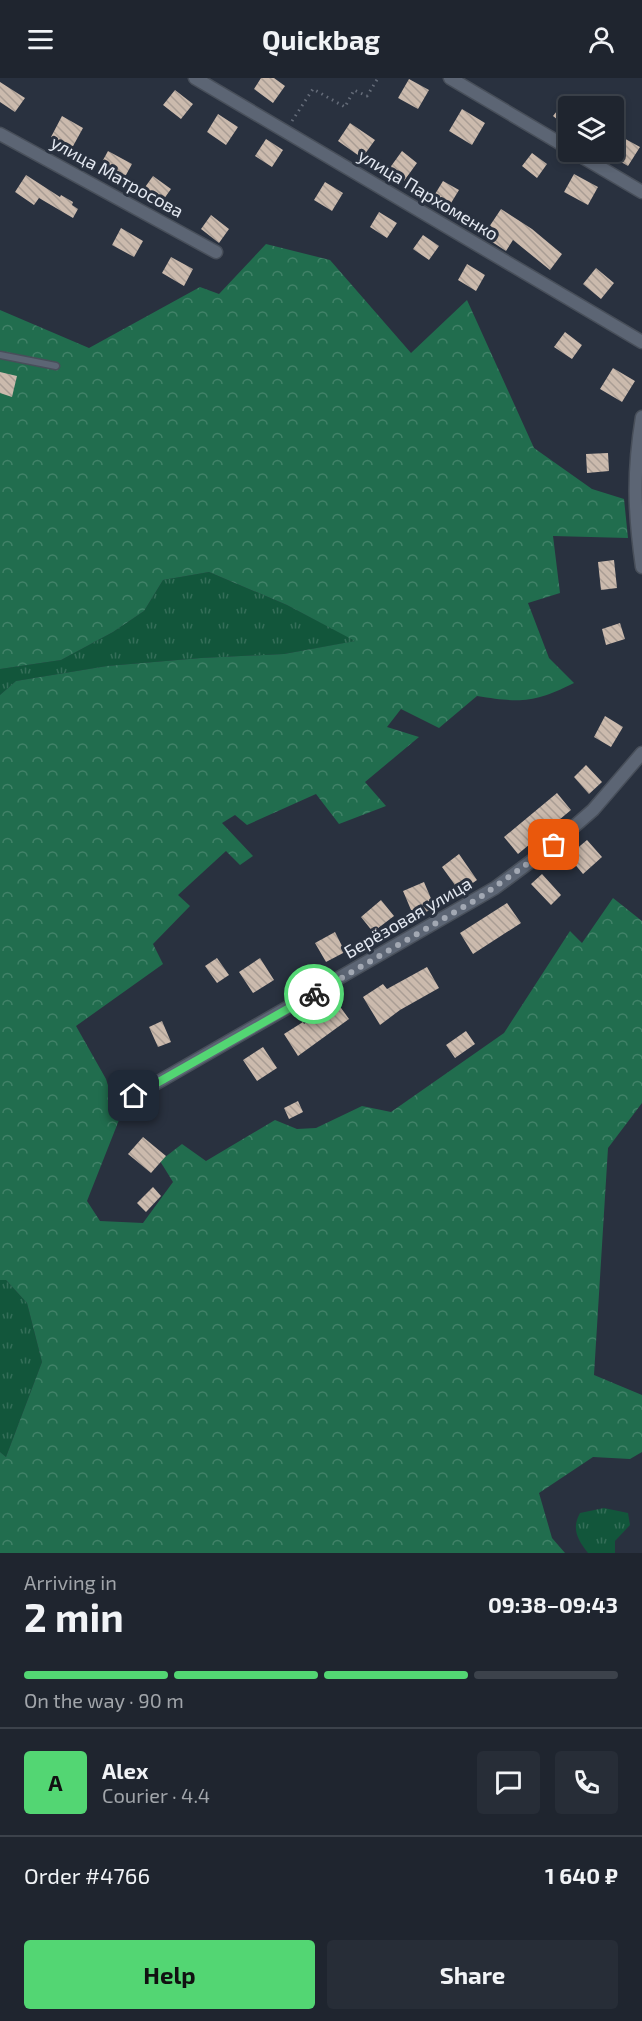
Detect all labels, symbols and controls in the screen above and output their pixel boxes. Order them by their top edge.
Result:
icon: menu [24,23,57,56]
text: Quickbag [262,23,380,55]
icon: person [585,23,618,56]
map controls [558,96,624,162]
button: layers [558,96,624,162]
street label: улица Матросова [47,131,188,222]
street label: улица Пархоменко [354,144,503,245]
pin [528,819,579,870]
icon: bag [537,828,570,861]
street label: Берёзовая улица [340,872,475,963]
courier [284,964,344,1024]
icon: bike [298,978,331,1011]
pin [108,1070,159,1121]
icon: home [117,1079,150,1112]
text: Arriving in [24,1570,117,1594]
text: 09:38–09:43 [488,1591,618,1617]
text: 2 min [24,1593,124,1640]
text: On the way · 90 m [24,1688,184,1712]
button: chat [477,1751,540,1814]
button: phone [555,1751,618,1814]
text: Alex [102,1757,148,1783]
text: A [48,1769,63,1795]
text: Courier · 4.4 [102,1783,210,1807]
text: Order #4766 [24,1862,150,1888]
text: 1 640 ₽ [545,1862,618,1888]
button: Help [24,1940,315,2009]
button: Share [327,1940,618,2009]

